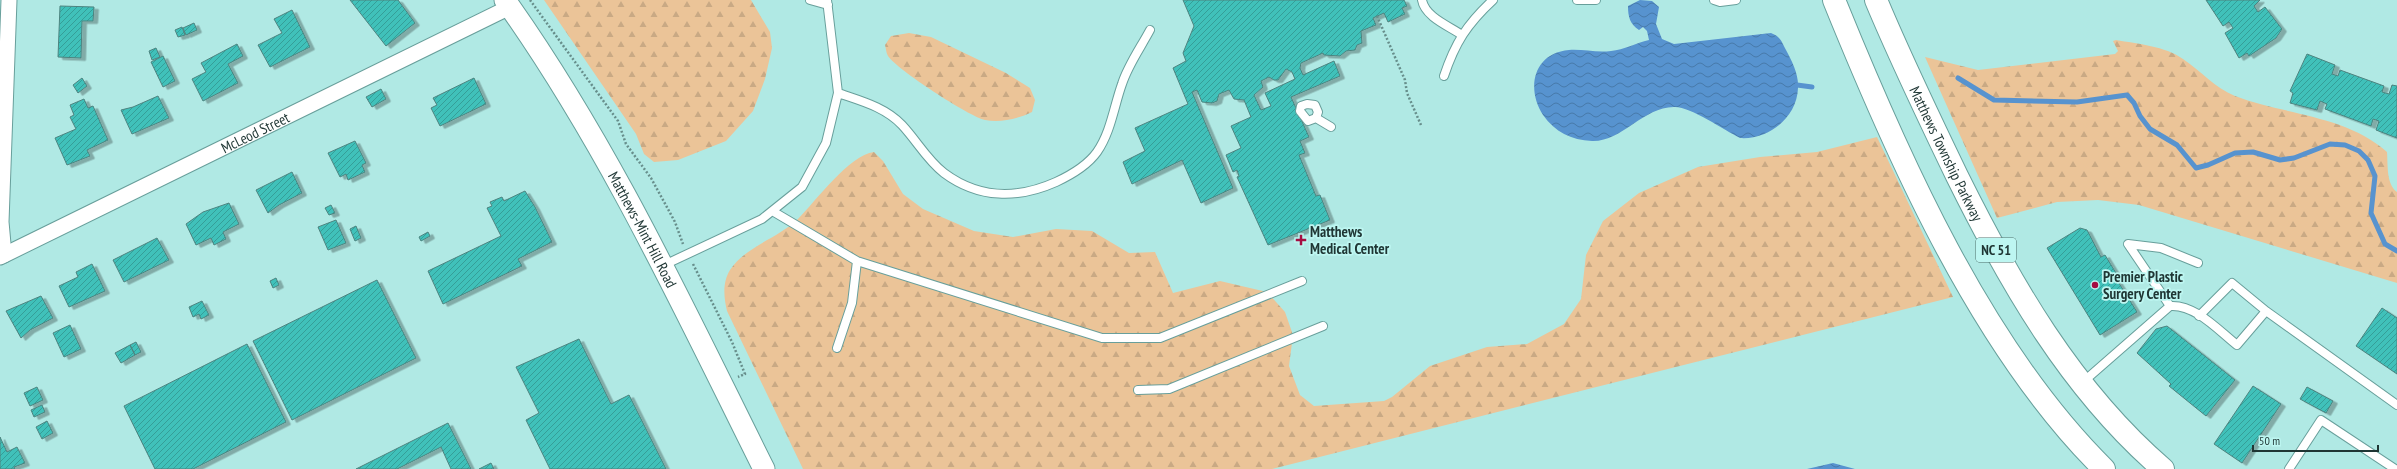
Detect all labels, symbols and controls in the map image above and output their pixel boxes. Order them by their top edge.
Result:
street label: Matthews Township Parkway [1906,83,1988,225]
street label: McLeod Street [218,107,292,157]
street label: Matthews-Mint Hill Road [605,168,682,291]
place label: Matthews Medical Center [1310,222,1390,258]
marker: Matthews Medical Center [1295,234,1307,246]
road number: NC 51 [1976,238,2016,262]
place label: Premier Plastic Surgery Center [2103,267,2184,303]
marker: Premier Plastic Surgery Center [2090,280,2100,290]
scale bar [2253,427,2378,453]
text: 50 m [2259,433,2280,448]

